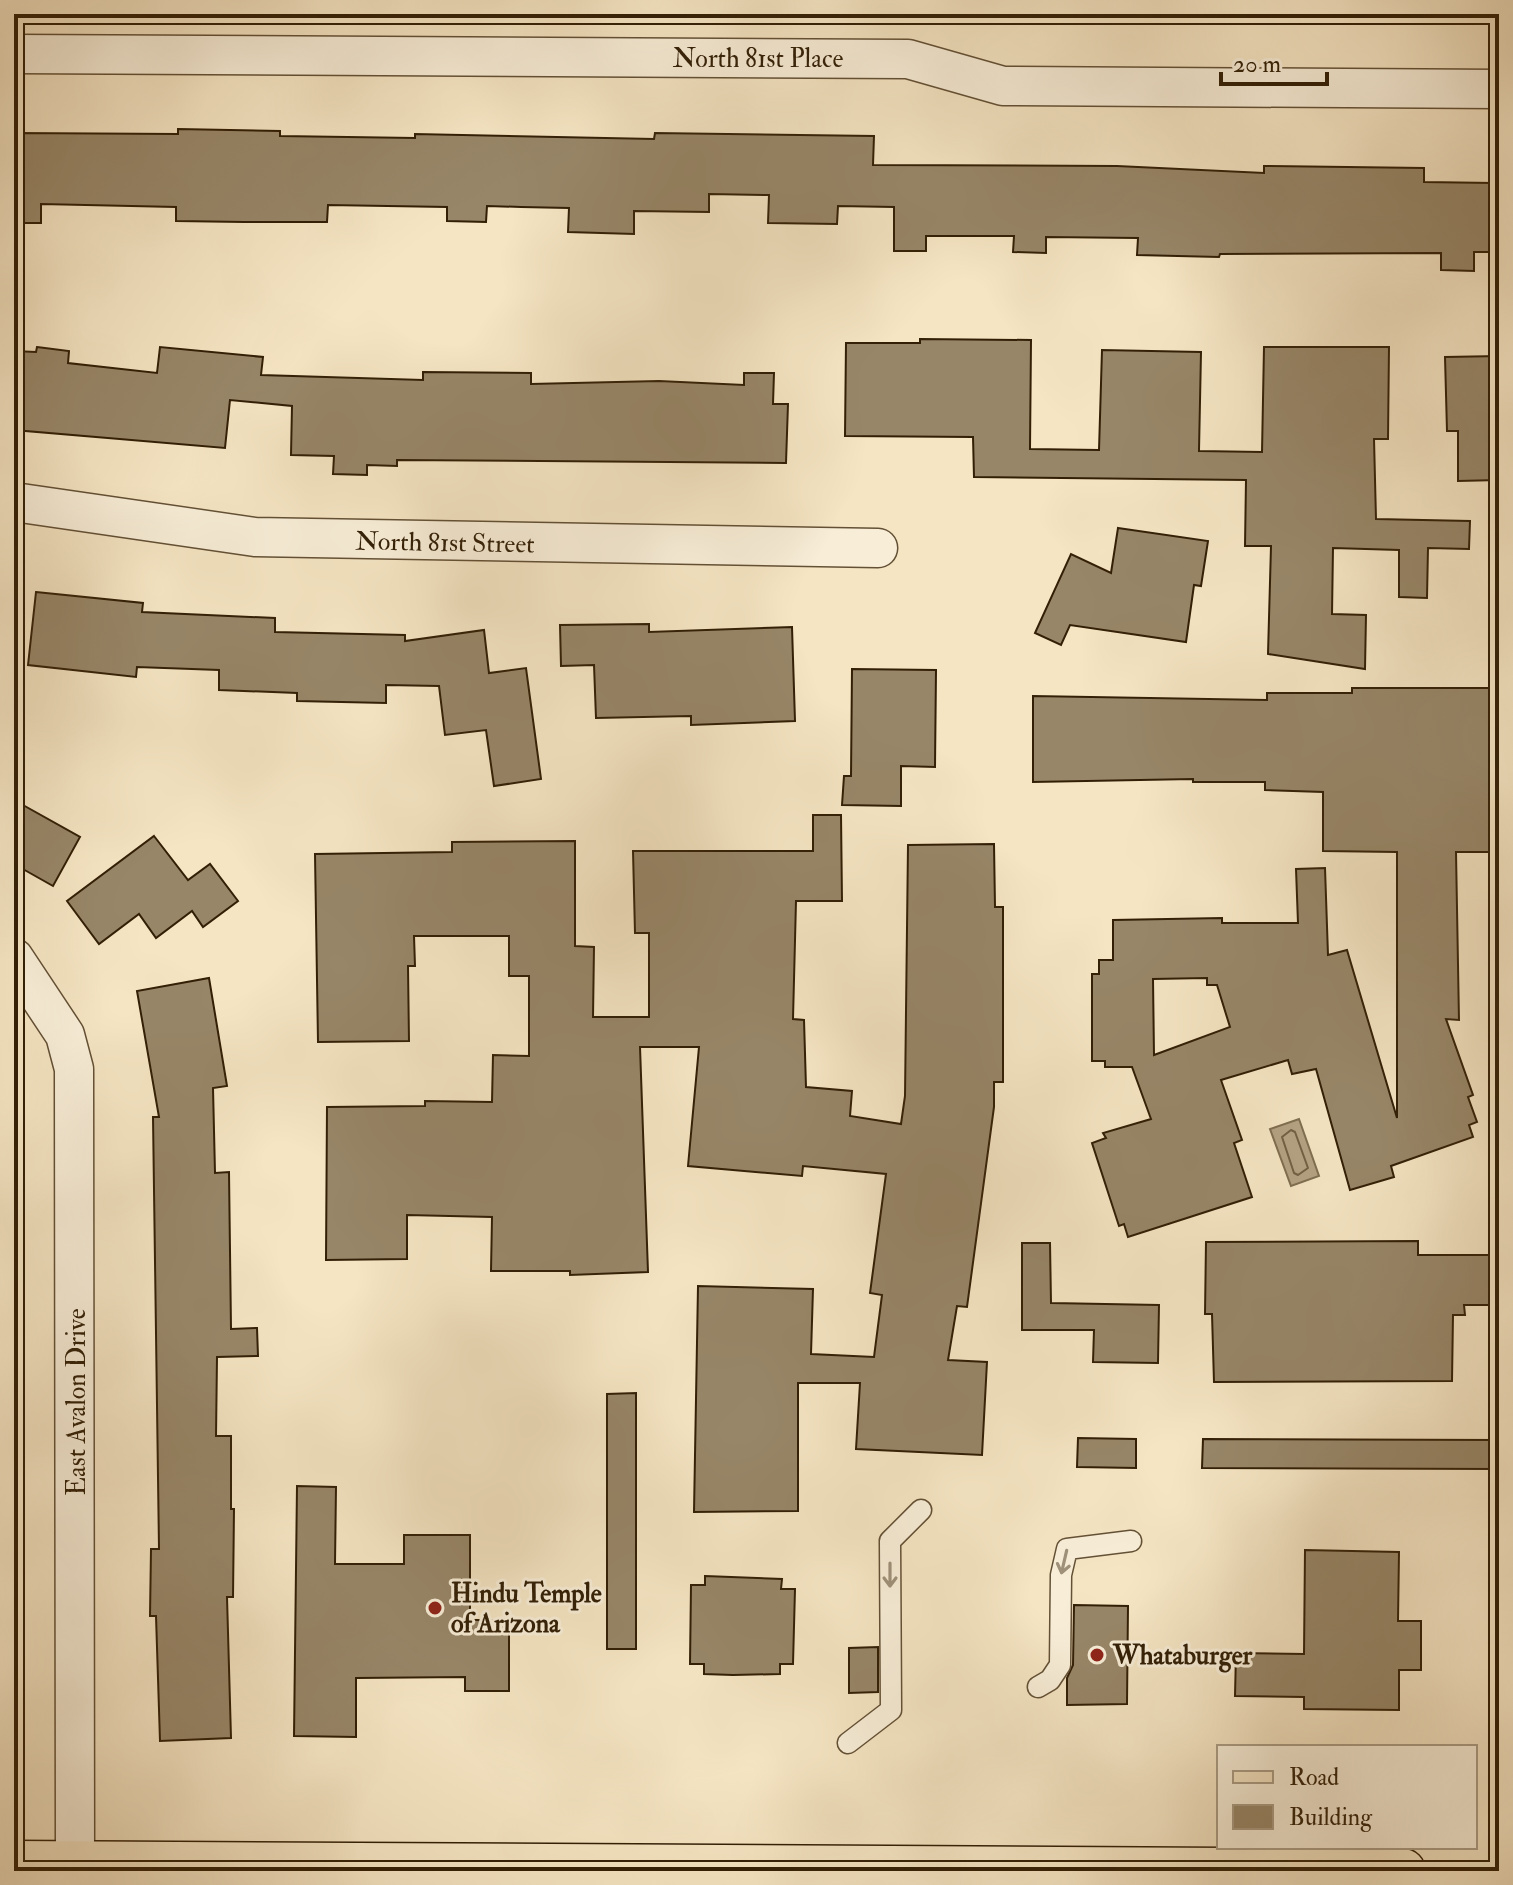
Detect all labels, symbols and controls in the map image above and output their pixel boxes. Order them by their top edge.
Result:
scale bar [1221,36,1327,86]
street label: North 81st Place [673,43,843,75]
text: 20 m [1233,49,1282,80]
street label: North 81st Street [355,525,535,561]
street label: East Avalon Drive [61,1308,93,1496]
one-way arrow [1056,1549,1071,1575]
one-way arrow [882,1561,898,1588]
place label: Hindu Temple of Arizona [451,1578,602,1640]
marker: Hindu Temple of Arizona [426,1599,444,1617]
place label: Whataburger [1112,1640,1253,1673]
marker: Whataburger [1088,1646,1106,1664]
legend [1217,1745,1477,1849]
text: Road [1289,1762,1339,1793]
text: Building [1289,1802,1373,1833]

